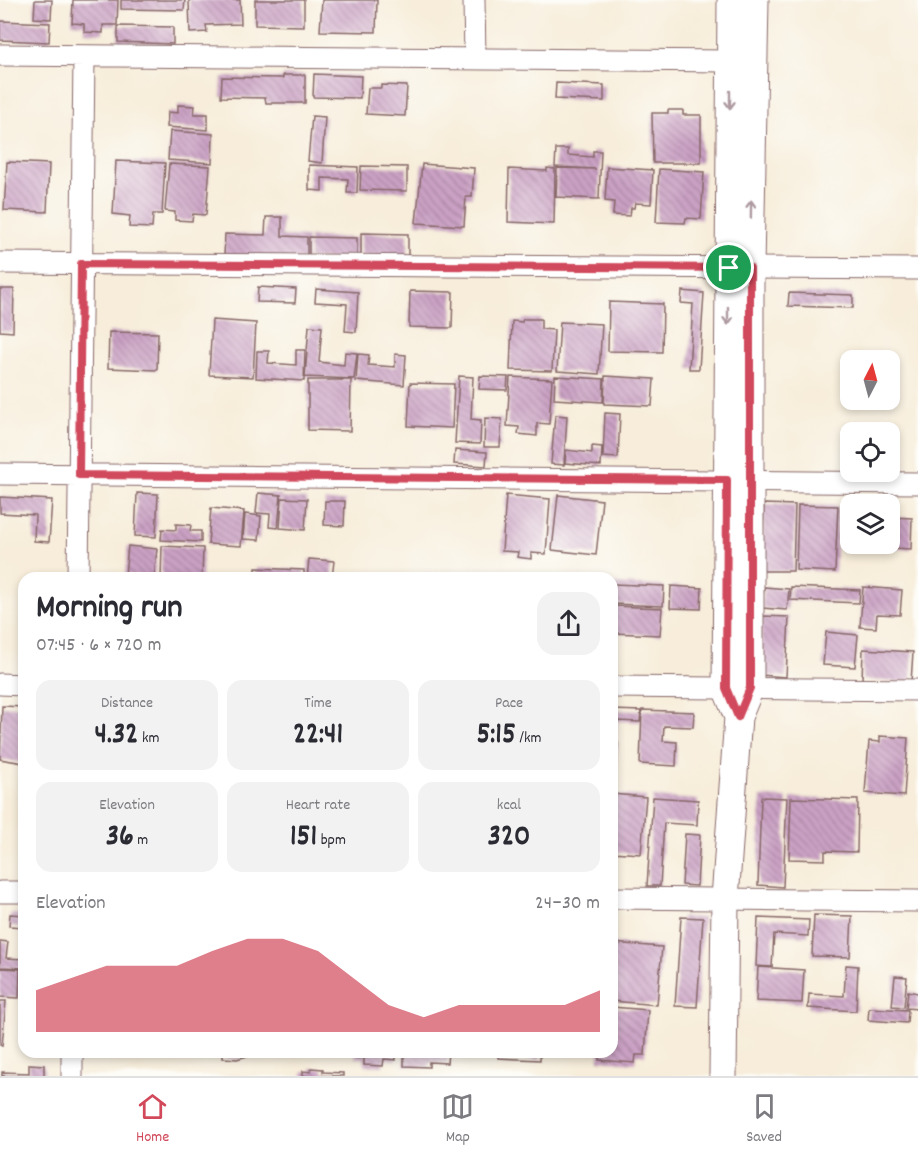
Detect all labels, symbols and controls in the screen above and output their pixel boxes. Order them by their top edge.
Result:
one-way arrow [724,90,736,110]
one-way arrow [746,200,757,220]
pin [703,242,754,293]
icon: arrive [712,251,745,284]
one-way arrow [722,306,734,326]
north arrow [840,350,900,410]
map controls [840,350,900,554]
button: locate [840,422,900,482]
button: layers [840,494,900,554]
text: Morning run [36,586,183,633]
button: share [537,592,600,655]
text: 07:45 · 6 × 720 m [36,632,162,660]
text: Distance [101,692,153,715]
text: Time [304,692,332,715]
text: Pace [495,692,523,715]
text: 4.32 [94,715,138,758]
text: 22:41 [293,715,343,758]
text: 5:15 [476,715,516,758]
text: km [138,727,160,750]
text: /km [516,727,542,750]
text: Elevation [99,794,155,817]
text: Heart rate [286,794,350,817]
text: kcal [497,794,521,817]
text: 36 [106,817,134,860]
text: 151 [290,817,317,860]
text: 320 [488,817,530,860]
text: m [134,829,148,852]
text: bpm [317,829,346,852]
text: Elevation [36,890,106,918]
text: 24–30 m [535,890,600,918]
tab: Home [136,1090,169,1149]
tab: Map [441,1090,474,1149]
tab: Saved [746,1090,782,1149]

